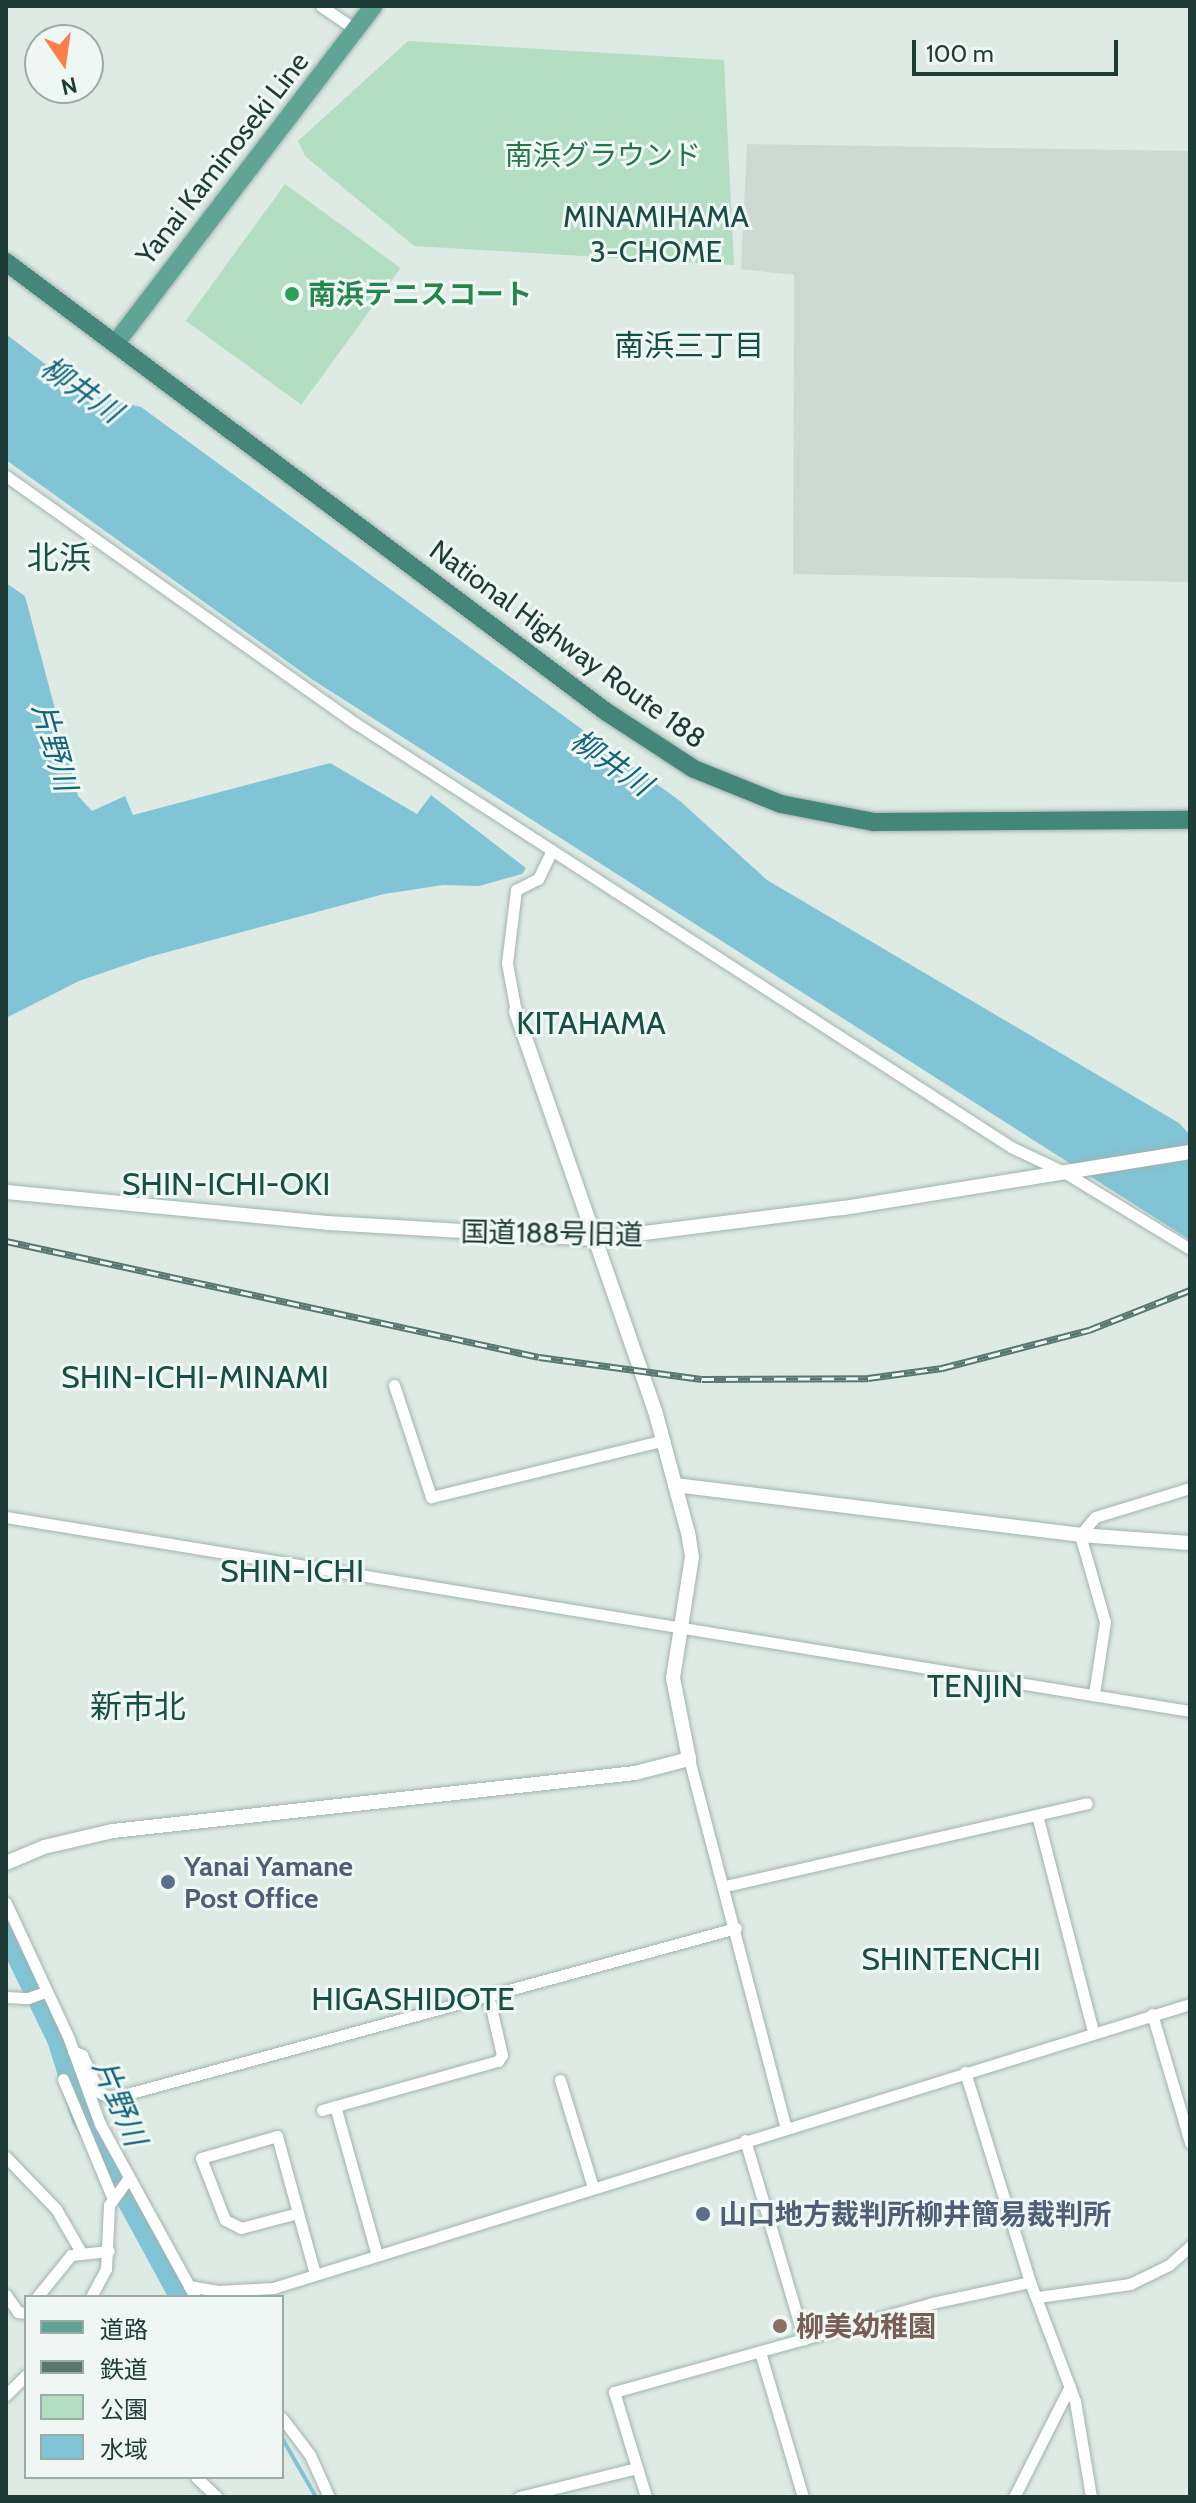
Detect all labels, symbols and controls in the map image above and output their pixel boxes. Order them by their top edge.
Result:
north arrow [24,24,104,104]
scale bar [916,24,1122,74]
text: 100 m [926,39,994,68]
street label: Yanai Kaminoseki Line [129,45,315,271]
text: N [58,71,80,101]
park label: 南浜グラウンド [505,138,701,172]
district label: MINAMIHAMA 3-CHOME [553,199,759,270]
place label: 南浜テニスコート [308,277,532,311]
marker: 南浜テニスコート [283,285,301,303]
district label: 南浜三丁目 [614,328,764,364]
water label: 柳井川 [34,349,128,431]
street label: National Highway Route 188 [424,533,712,755]
district label: 北浜 [27,539,91,577]
water label: 片野川 [24,699,84,795]
water label: 柳井川 [564,722,658,804]
district label: KITAHAMA [508,1004,674,1042]
district label: SHIN-ICHI-OKI [109,1165,343,1203]
street label: 国道188号旧道 [460,1215,644,1251]
district label: SHIN-ICHI-MINAMI [45,1358,345,1396]
district label: SHIN-ICHI [211,1552,373,1590]
district label: TENJIN [921,1667,1029,1705]
district label: 新市北 [90,1688,186,1726]
place label: Yanai Yamane Post Office [184,1849,353,1915]
marker: Yanai Yamane Post Office [159,1873,177,1891]
district label: SHINTENCHI [851,1940,1051,1978]
district label: HIGASHIDOTE [300,1980,526,2018]
water label: 片野川 [85,2055,153,2151]
place label: 山口地方裁判所柳井簡易裁判所 [719,2197,1111,2231]
marker: 山口地方裁判所柳井簡易裁判所 [694,2205,712,2223]
legend [24,2295,284,2479]
place label: 柳美幼稚園 [796,2309,936,2343]
text: 道路 [100,2315,148,2344]
marker: 柳美幼稚園 [771,2317,789,2335]
text: 鉄道 [100,2355,148,2384]
text: 公園 [100,2395,148,2424]
text: 水域 [100,2435,148,2464]

